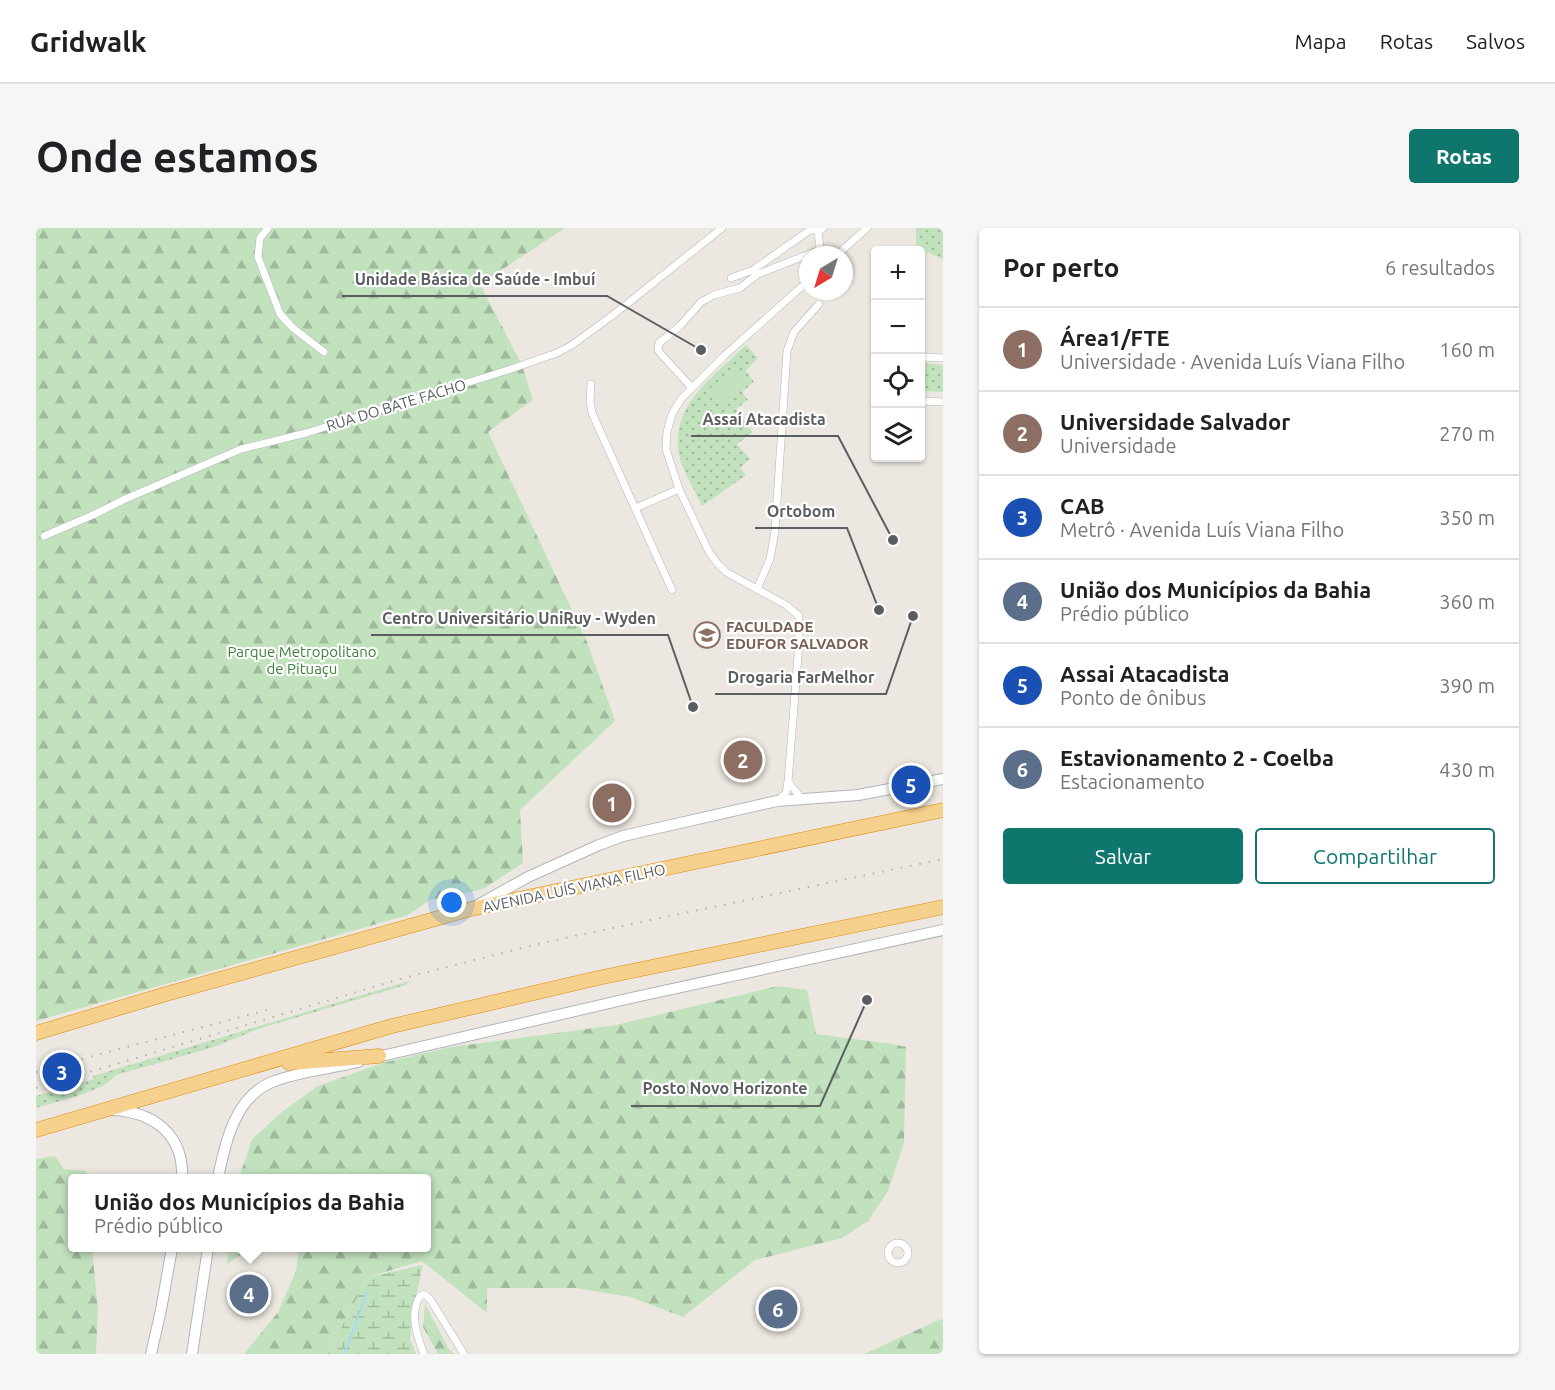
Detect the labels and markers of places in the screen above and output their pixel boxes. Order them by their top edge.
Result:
callout: Unidade Básica de Saúde - Imbuí [342,262,607,296]
callout: Assaí Atacadista [691,402,838,436]
callout: Ortobom [755,494,847,528]
callout: Centro Universitário UniRuy - Wyden [371,601,668,635]
place label: FACULDADE EDUFOR SALVADOR [726,618,869,652]
school or university icon: FACULDADE EDUFOR SALVADOR [692,620,722,650]
callout: Drogaria FarMelhor [715,660,886,694]
pin: 2 [724,738,762,782]
pin: 5 [892,762,930,808]
pin: 1 [592,780,632,826]
pin: 3 [42,1050,82,1094]
callout: Posto Novo Horizonte [631,1072,820,1106]
pin: 4 [230,1272,268,1316]
pin: 6 [758,1286,798,1332]

